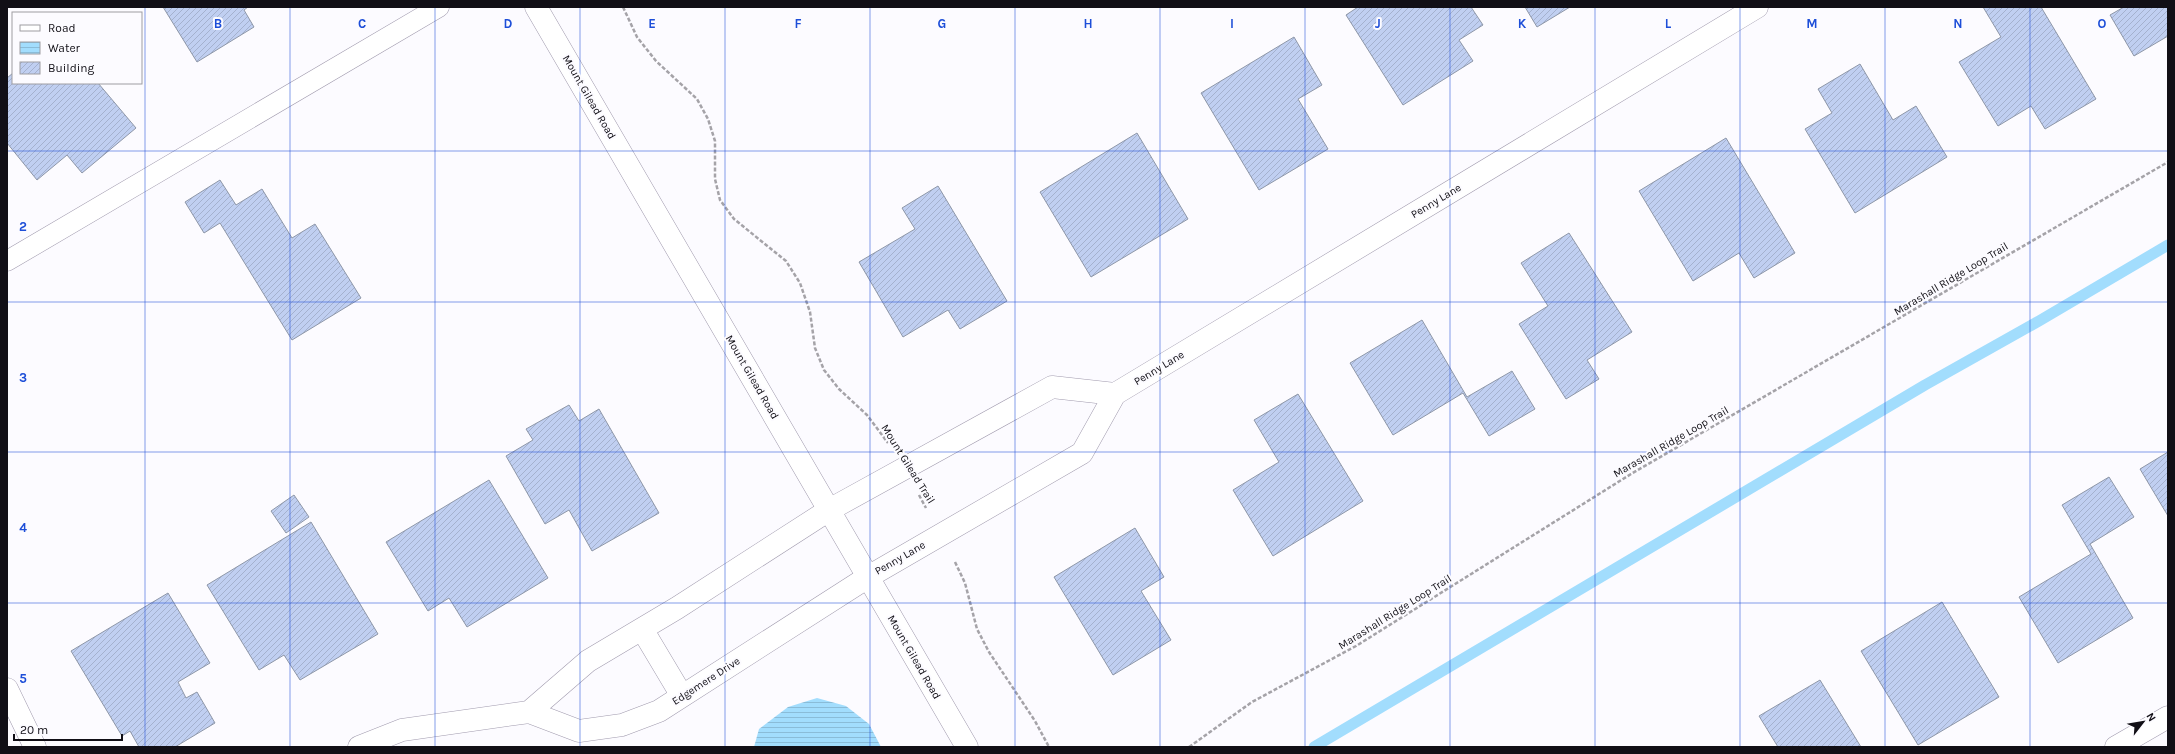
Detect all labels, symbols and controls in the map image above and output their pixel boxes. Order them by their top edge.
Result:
legend [12,12,142,84]
text: B [214,16,222,31]
text: C [358,16,366,31]
text: D [504,16,513,31]
text: E [648,16,656,31]
text: F [794,16,802,31]
text: G [938,16,946,31]
text: H [1083,16,1093,31]
text: I [1230,16,1234,31]
text: J [1375,16,1381,31]
text: K [1518,16,1527,31]
text: L [1665,16,1672,31]
text: M [1806,16,1818,31]
text: N [1953,16,1963,31]
text: O [2098,16,2107,31]
text: Road [48,21,76,35]
text: Water [48,41,81,55]
street label: Mount Gilead Road [560,53,618,141]
text: Building [48,61,95,75]
street label: Penny Lane [1409,181,1464,221]
text: 2 [19,219,27,234]
street label: Marashall Ridge Loop Trail [1892,240,2010,318]
street label: Mount Gilead Road [723,333,781,421]
street label: Penny Lane [1132,348,1187,388]
text: 3 [19,370,27,385]
street label: Marashall Ridge Loop Trail [1611,404,1731,480]
street label: Mount Gilead Trail [878,422,938,506]
text: 4 [19,520,27,535]
street label: Penny Lane [872,538,928,578]
street label: Marashall Ridge Loop Trail [1336,572,1454,652]
street label: Mount Gilead Road [885,613,943,701]
street label: Edgemere Drive [670,654,743,708]
text: 5 [19,671,27,686]
north arrow [2123,702,2163,742]
text: N [2144,710,2159,724]
scale bar [14,716,122,742]
text: 20 m [20,723,48,737]

